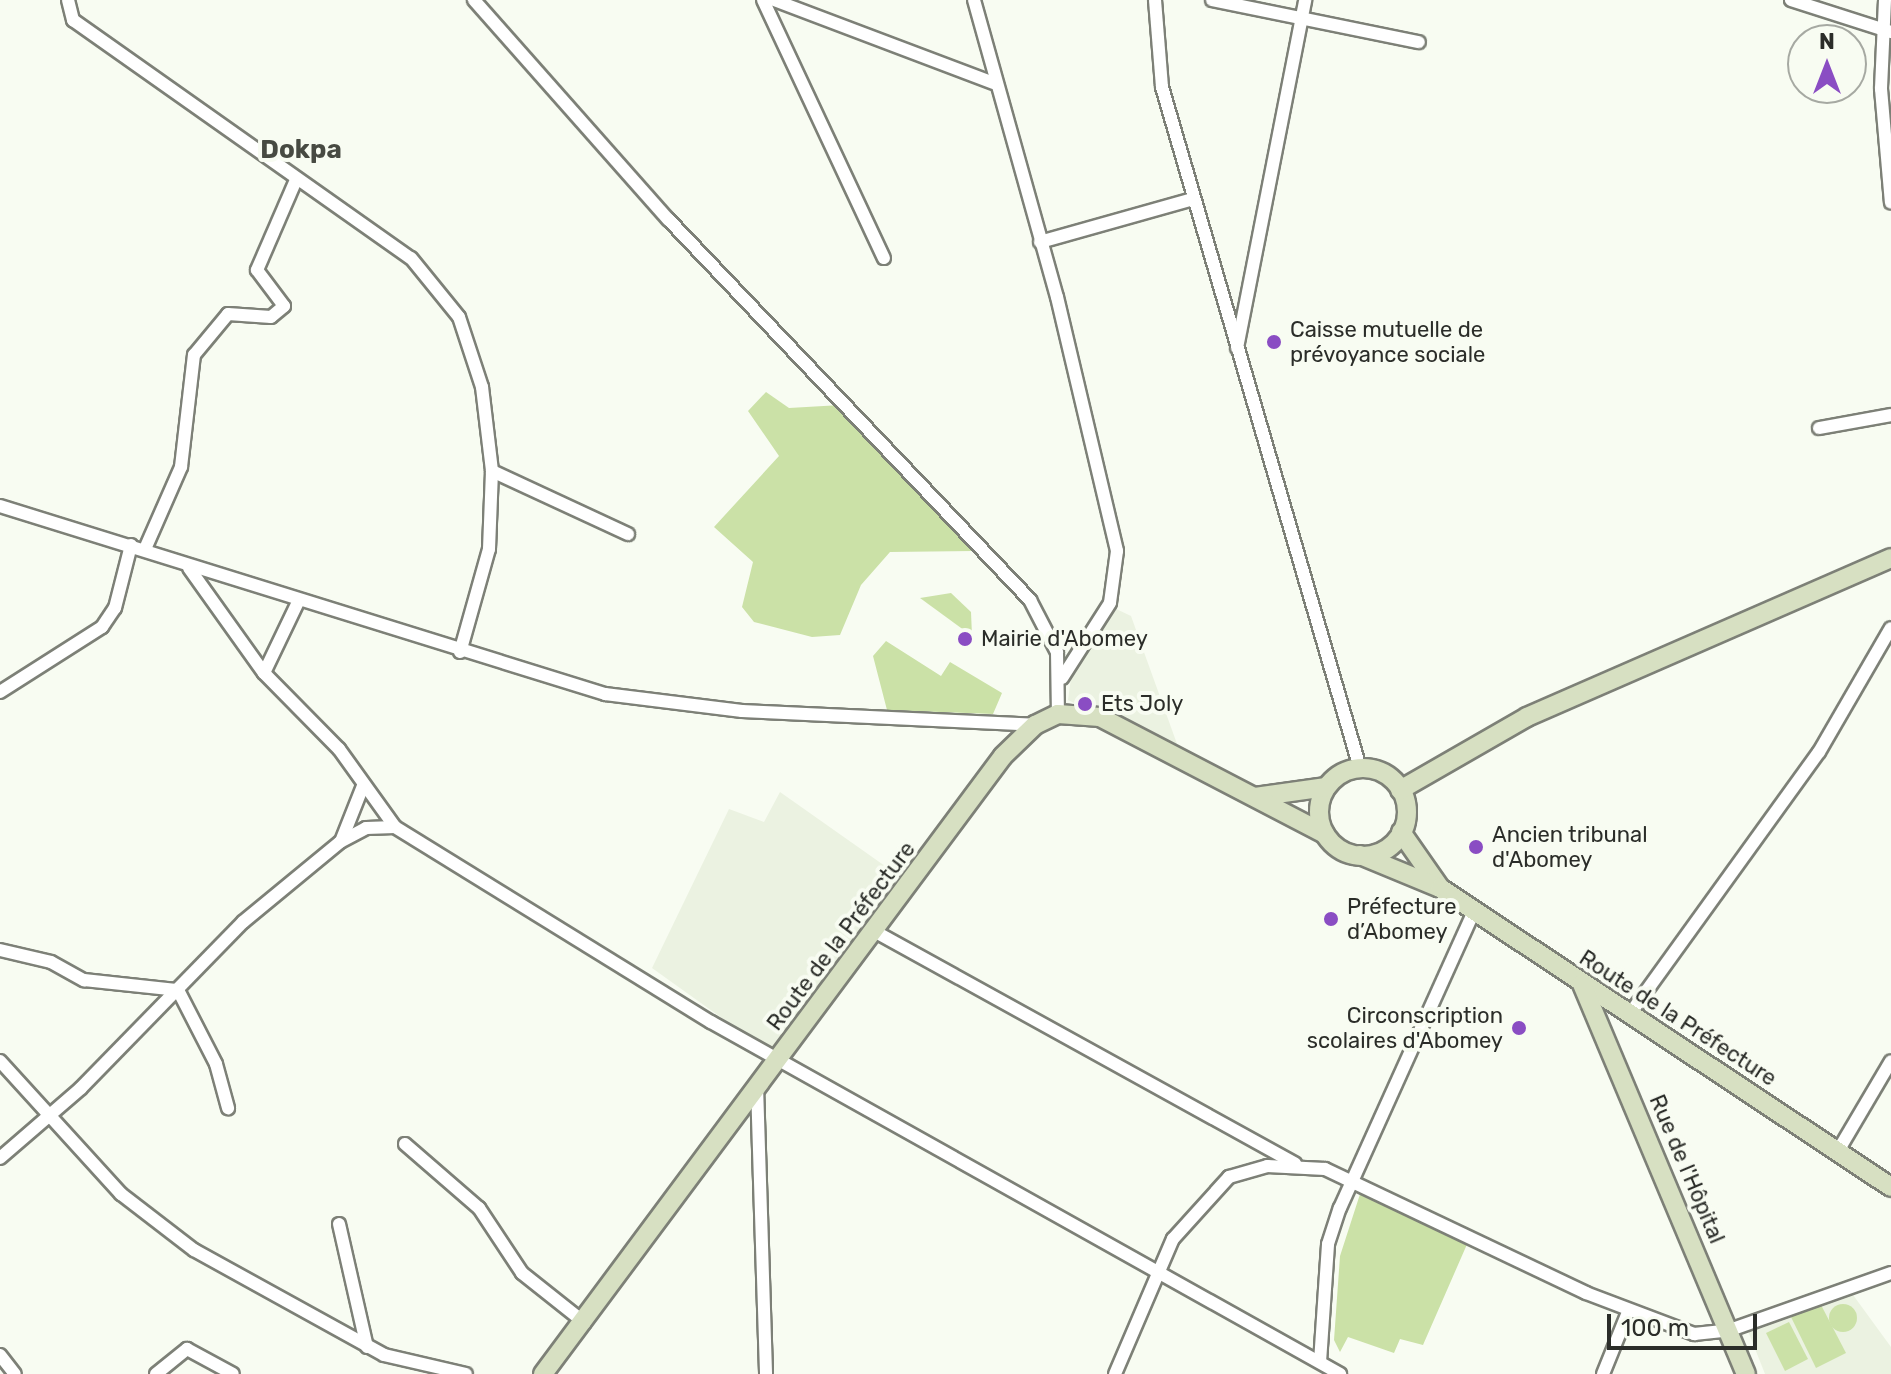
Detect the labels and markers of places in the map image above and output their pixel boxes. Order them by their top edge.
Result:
place label: Caisse mutuelle de prévoyance sociale [1290,316,1485,368]
marker: Caisse mutuelle de prévoyance sociale [1265,333,1283,351]
place label: Mairie d'Abomey [981,626,1148,652]
marker: Mairie d'Abomey [956,630,974,648]
place label: Ets Joly [1101,691,1183,717]
marker: Ets Joly [1076,695,1094,713]
place label: Ancien tribunal d'Abomey [1492,821,1648,872]
marker: Ancien tribunal d'Abomey [1467,838,1485,856]
place label: Préfecture d’Abomey [1347,893,1457,944]
marker: Préfecture d’Abomey [1322,910,1340,928]
place label: Circonscription scolaires d'Abomey [1307,1002,1503,1054]
marker: Circonscription scolaires d'Abomey [1510,1019,1528,1037]

